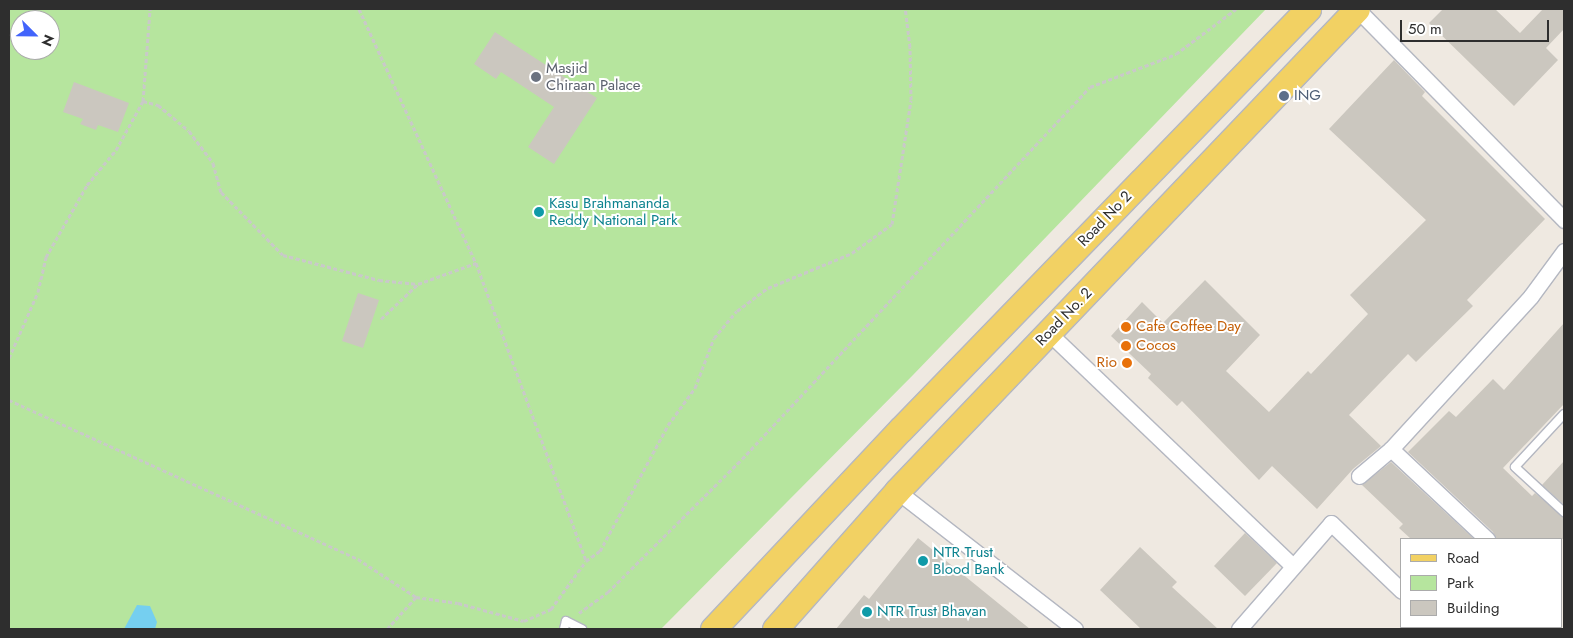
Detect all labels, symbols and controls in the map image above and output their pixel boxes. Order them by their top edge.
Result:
north arrow [10,10,60,60]
scale bar [1403,10,1552,42]
text: 50 m [1408,18,1442,40]
text: N [37,31,59,49]
place label: Masjid Chiraan Palace [546,59,641,94]
marker: Masjid Chiraan Palace [530,71,542,83]
place label: ING [1294,87,1321,105]
marker: ING [1278,90,1290,102]
street label: Road No 2 [1074,188,1136,250]
place label: Kasu Brahmananda Reddy National Park [549,194,678,229]
marker: Kasu Brahmananda Reddy National Park [533,206,545,218]
street label: Road No. 2 [1032,284,1096,350]
place label: Cafe Coffee Day [1136,318,1241,336]
marker: Cafe Coffee Day [1120,321,1132,333]
place label: Cocos [1136,337,1176,355]
marker: Cocos [1120,340,1132,352]
place label: Rio [1097,354,1117,372]
marker: Rio [1121,357,1133,369]
legend [1400,538,1563,628]
place label: NTR Trust Blood Bank [933,543,1004,578]
text: Road [1447,547,1479,569]
marker: NTR Trust Blood Bank [917,555,929,567]
text: Park [1447,572,1474,594]
text: Building [1447,597,1499,619]
place label: NTR Trust Bhavan [877,603,987,621]
marker: NTR Trust Bhavan [861,606,873,618]

